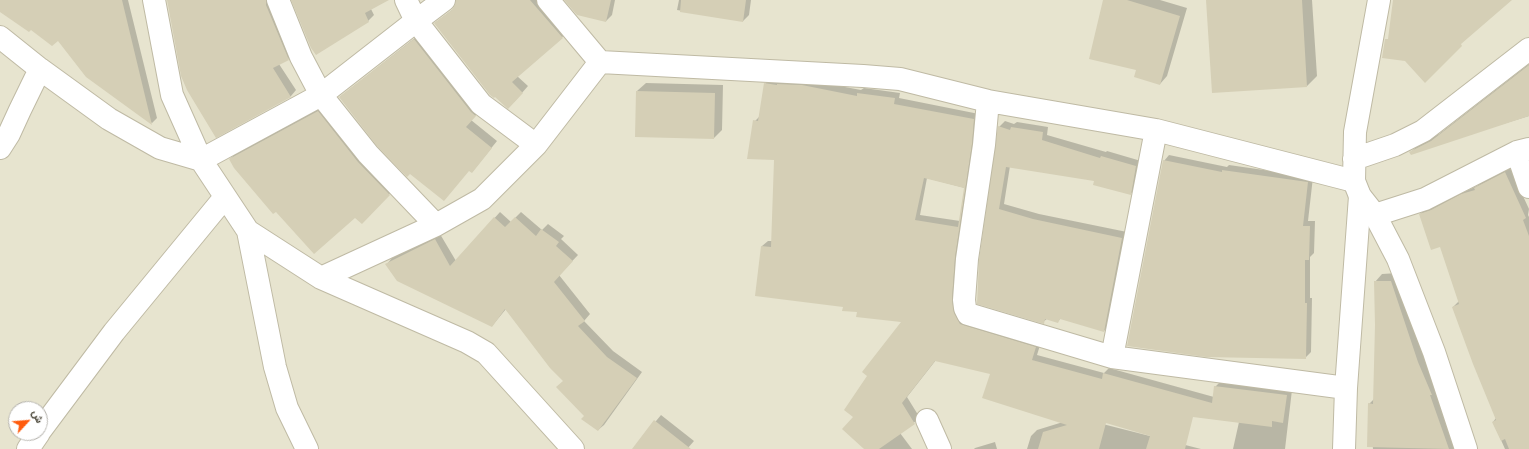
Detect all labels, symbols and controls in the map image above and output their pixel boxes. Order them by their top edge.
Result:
north arrow [8,401,48,441]
text: ش [29,407,47,425]

